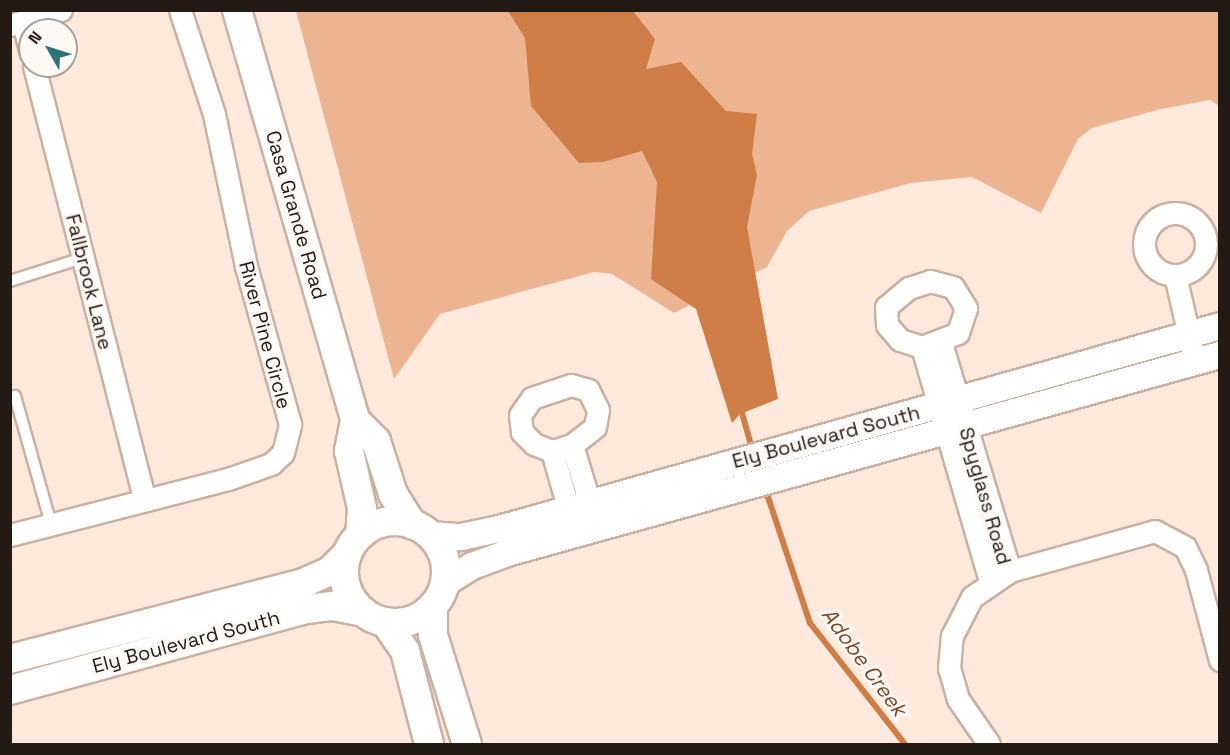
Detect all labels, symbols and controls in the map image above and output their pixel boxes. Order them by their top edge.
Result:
north arrow [18,18,78,78]
text: N [24,27,47,48]
street label: Casa Grande Road [260,128,332,302]
street label: Fallbrook Lane [61,212,117,352]
street label: River Pine Circle [234,258,296,412]
street label: Ely Boulevard South [730,400,922,474]
street label: Spyglass Road [954,425,1016,567]
water label: Adobe Creek [816,603,912,721]
street label: Ely Boulevard South [90,605,282,679]

